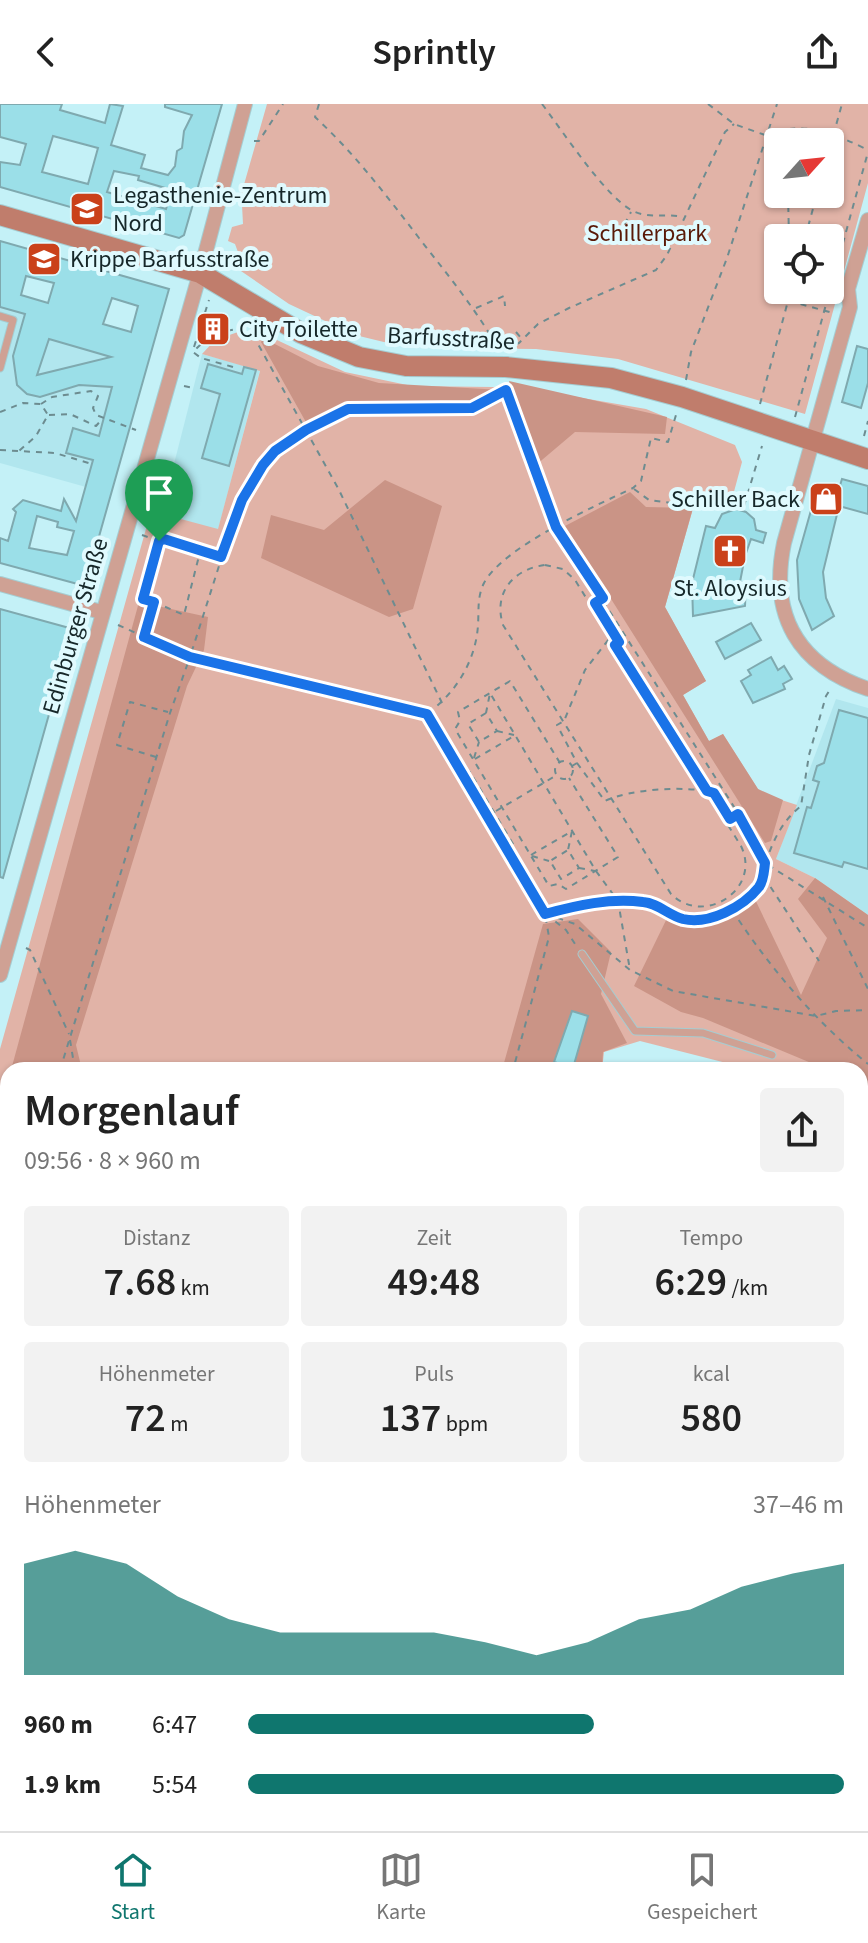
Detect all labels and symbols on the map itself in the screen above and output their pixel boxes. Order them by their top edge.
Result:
north arrow [764,128,844,208]
place label: Legasthenie-Zentrum Nord [113,178,328,241]
school or university icon: Legasthenie-Zentrum Nord [68,190,106,228]
park label: Schillerpark [587,216,707,251]
school or university icon: Krippe Barfusstraße [25,240,63,278]
place label: Krippe Barfusstraße [70,242,269,277]
building icon: City Toilette [194,310,232,348]
place label: City Toilette [239,312,358,347]
street label: Barfusstraße [386,318,516,359]
pin [125,459,193,541]
shop icon: Schiller Back [807,480,845,518]
place label: Schiller Back [671,482,800,517]
church icon: St. Aloysius [711,532,749,570]
street label: Edinburger Straße [34,534,117,718]
place label: St. Aloysius [673,571,787,606]

